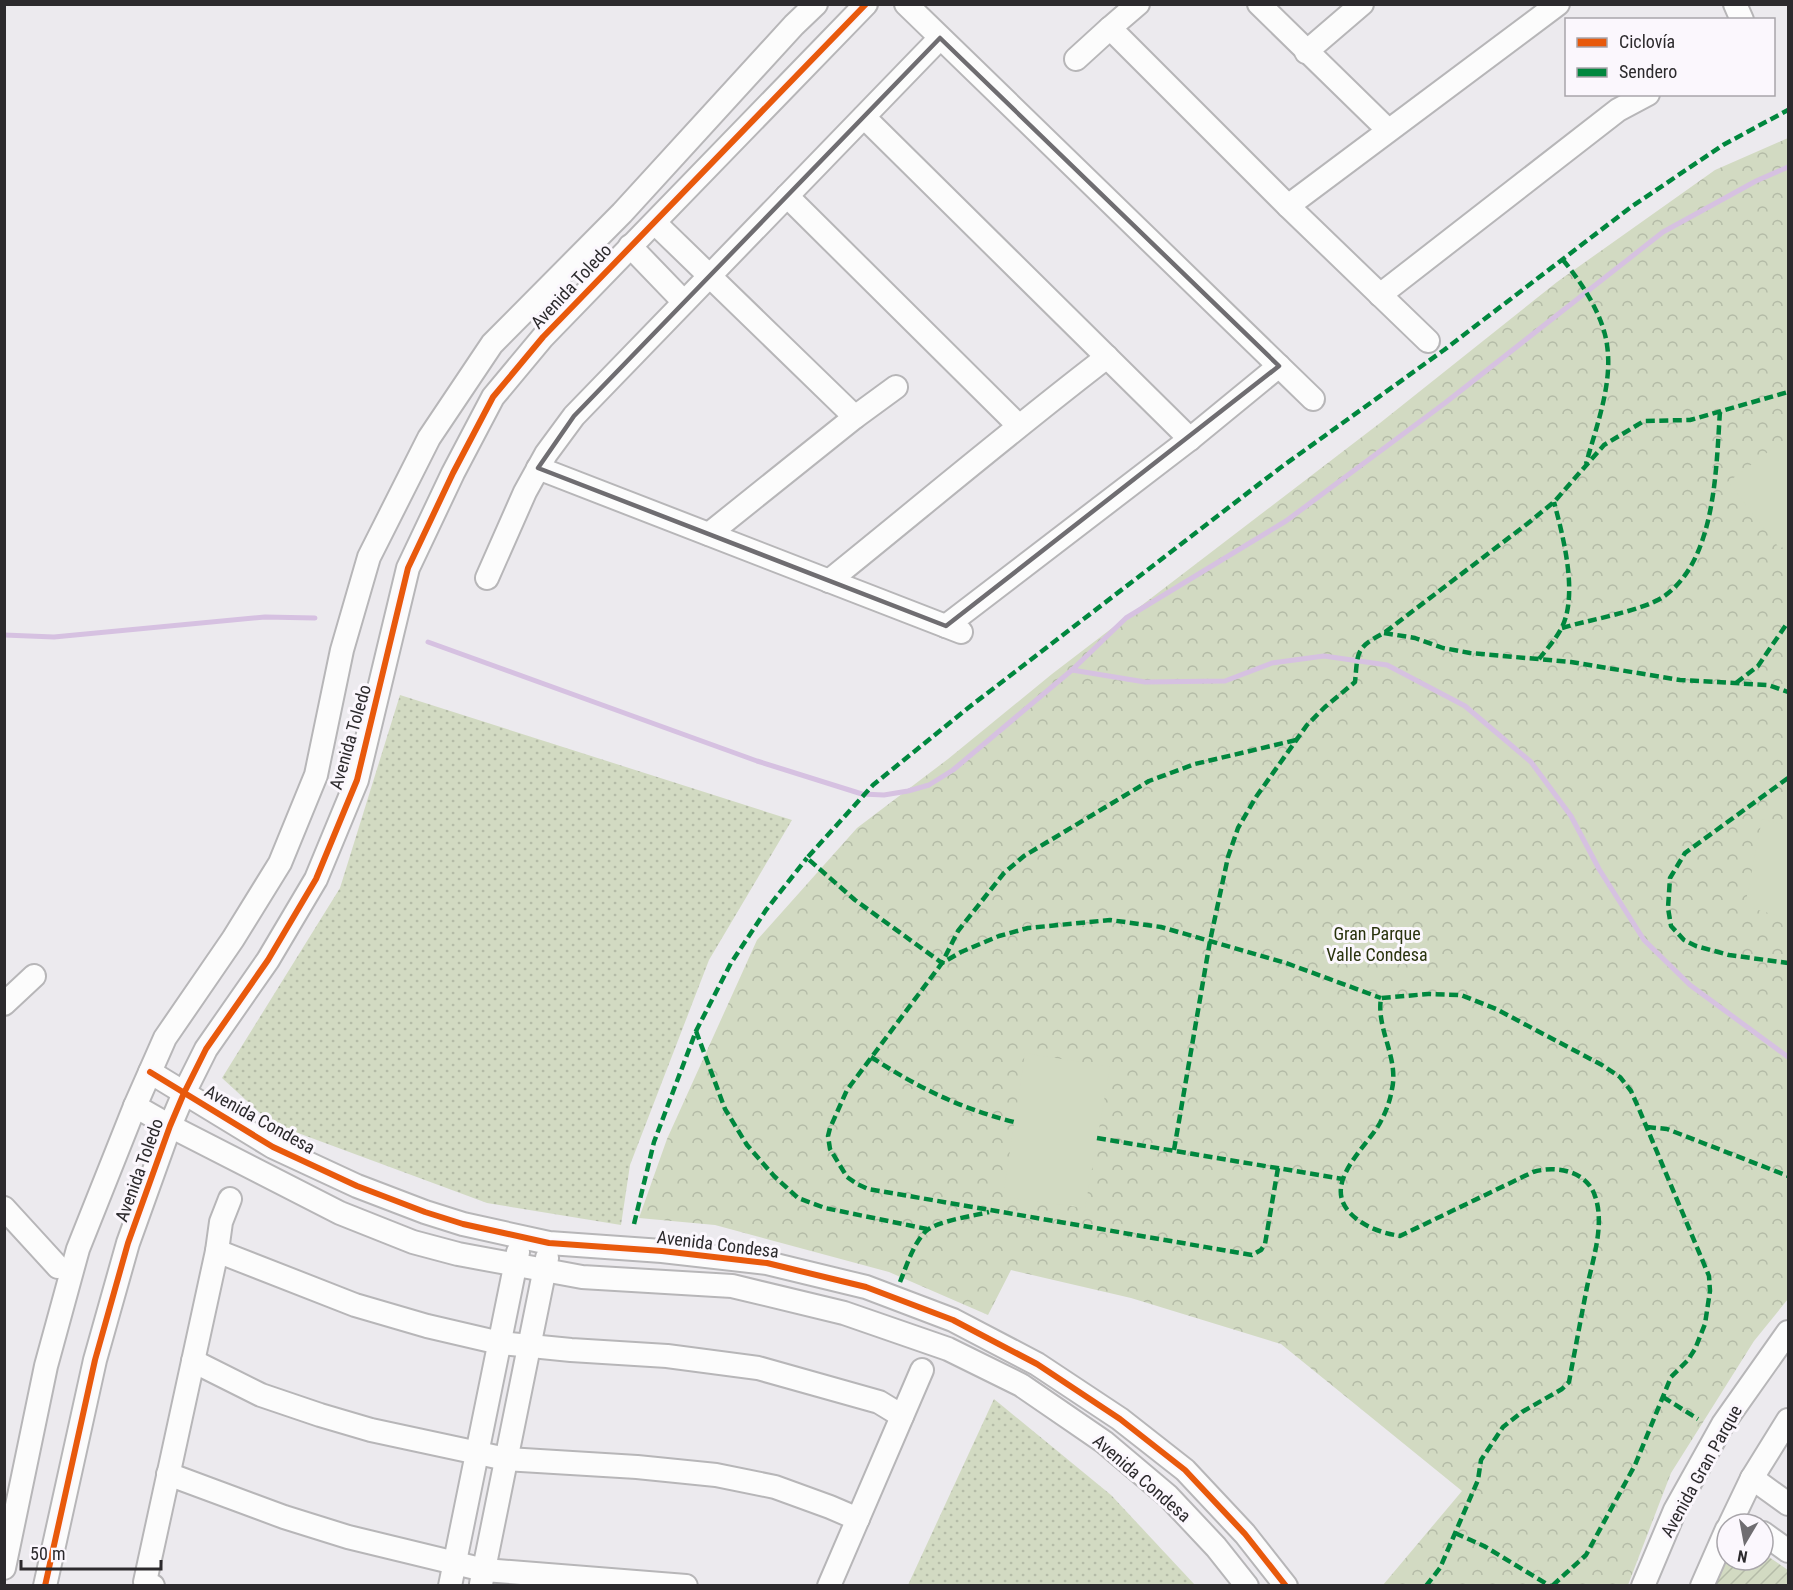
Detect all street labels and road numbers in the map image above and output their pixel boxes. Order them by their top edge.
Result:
street label: Avenida Toledo [526,239,616,333]
street label: Avenida Toledo [325,682,375,792]
street label: Avenida Condesa [201,1080,319,1158]
street label: Avenida Toledo [111,1116,167,1224]
street label: Avenida Condesa [656,1226,780,1262]
street label: Avenida Gran Parque [1656,1401,1746,1541]
street label: Avenida Condesa [1089,1430,1195,1526]

